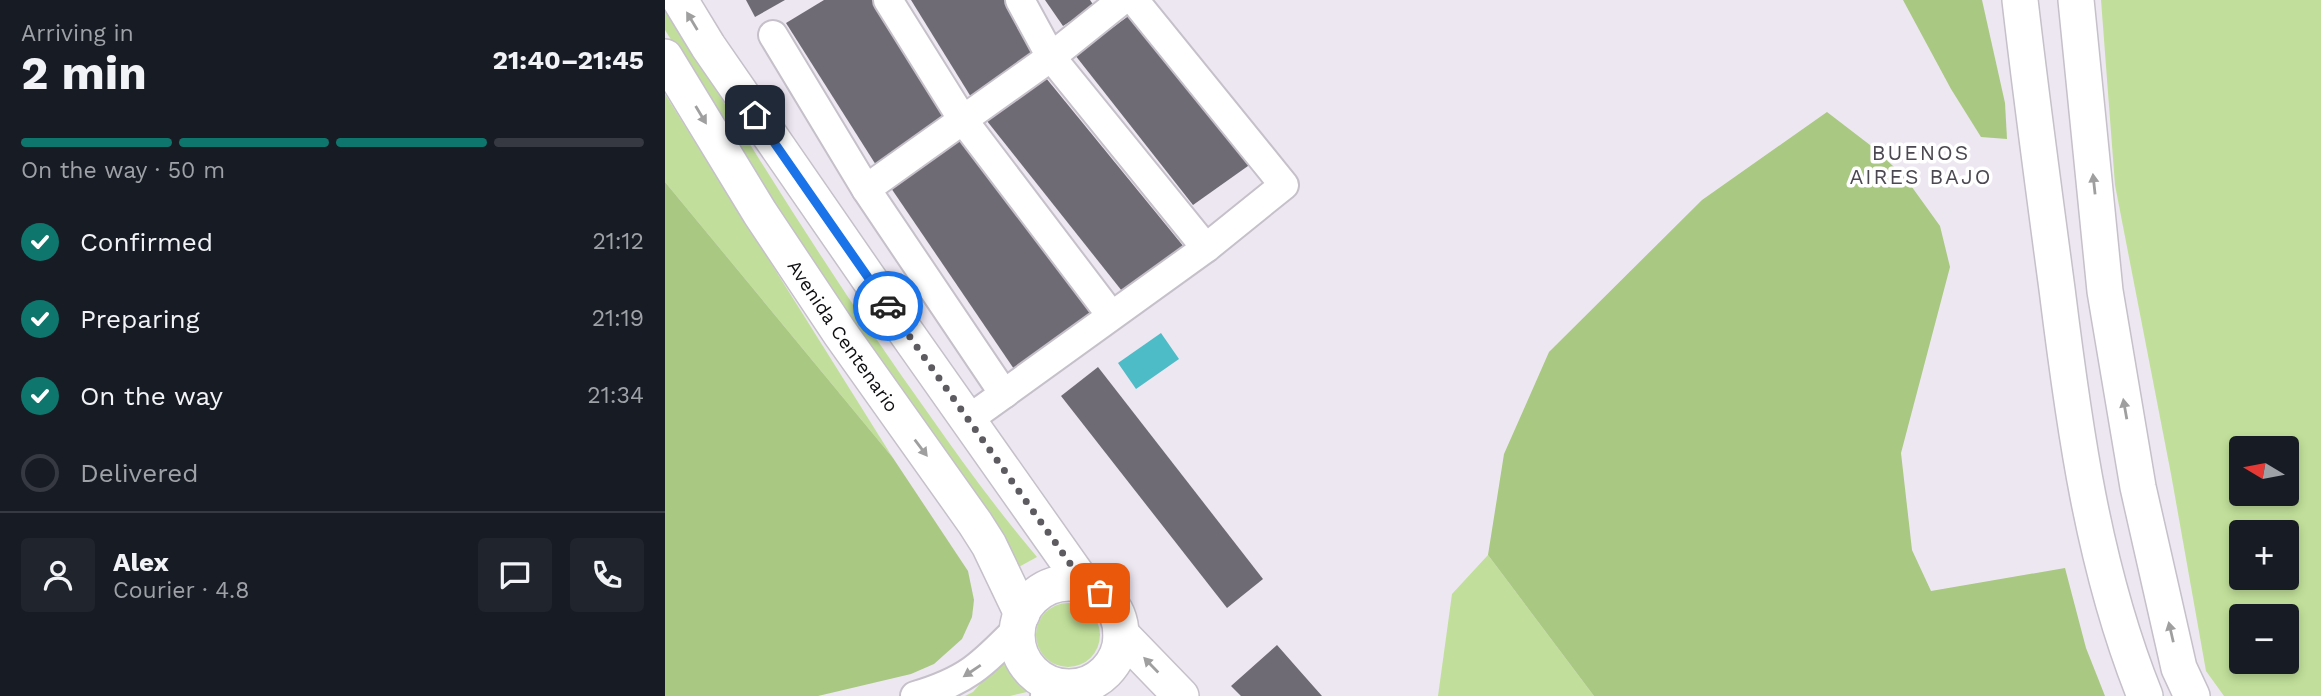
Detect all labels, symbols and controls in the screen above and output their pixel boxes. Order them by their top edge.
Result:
one-way arrow [686,11,699,31]
text: Arriving in [21,20,134,47]
text: 21:40–21:45 [493,45,644,75]
text: 2 min [21,46,147,100]
pin [725,85,785,145]
icon: home [736,96,774,134]
one-way arrow [694,106,707,125]
district label: BUENOS AIRES BAJO [1849,140,1993,189]
text: On the way · 50 m [21,157,225,184]
one-way arrow [2088,172,2099,194]
icon: check [21,223,59,261]
text: Confirmed [80,227,213,257]
text: 21:12 [592,228,644,255]
street label: Avenida Centenario [783,255,904,416]
courier [853,271,923,341]
icon: car [869,287,907,325]
icon: check [21,300,59,338]
text: Preparing [80,304,200,334]
text: 21:19 [592,305,644,332]
icon: check [21,377,59,415]
text: On the way [80,381,223,411]
text: 21:34 [587,382,644,409]
one-way arrow [2119,398,2130,420]
north arrow [2229,436,2299,506]
map controls [2229,436,2299,674]
one-way arrow [914,438,929,456]
text: Delivered [80,458,199,488]
button: + [2229,520,2299,590]
button: person [21,538,95,612]
button: chat [478,538,552,612]
button: phone [570,538,644,612]
text: Alex [113,547,169,577]
pin [1070,563,1130,623]
icon: bag [1081,574,1119,612]
text: Courier · 4.8 [113,577,249,604]
button: − [2229,604,2299,674]
one-way arrow [2165,621,2176,643]
one-way arrow [1143,657,1159,674]
one-way arrow [962,665,982,678]

